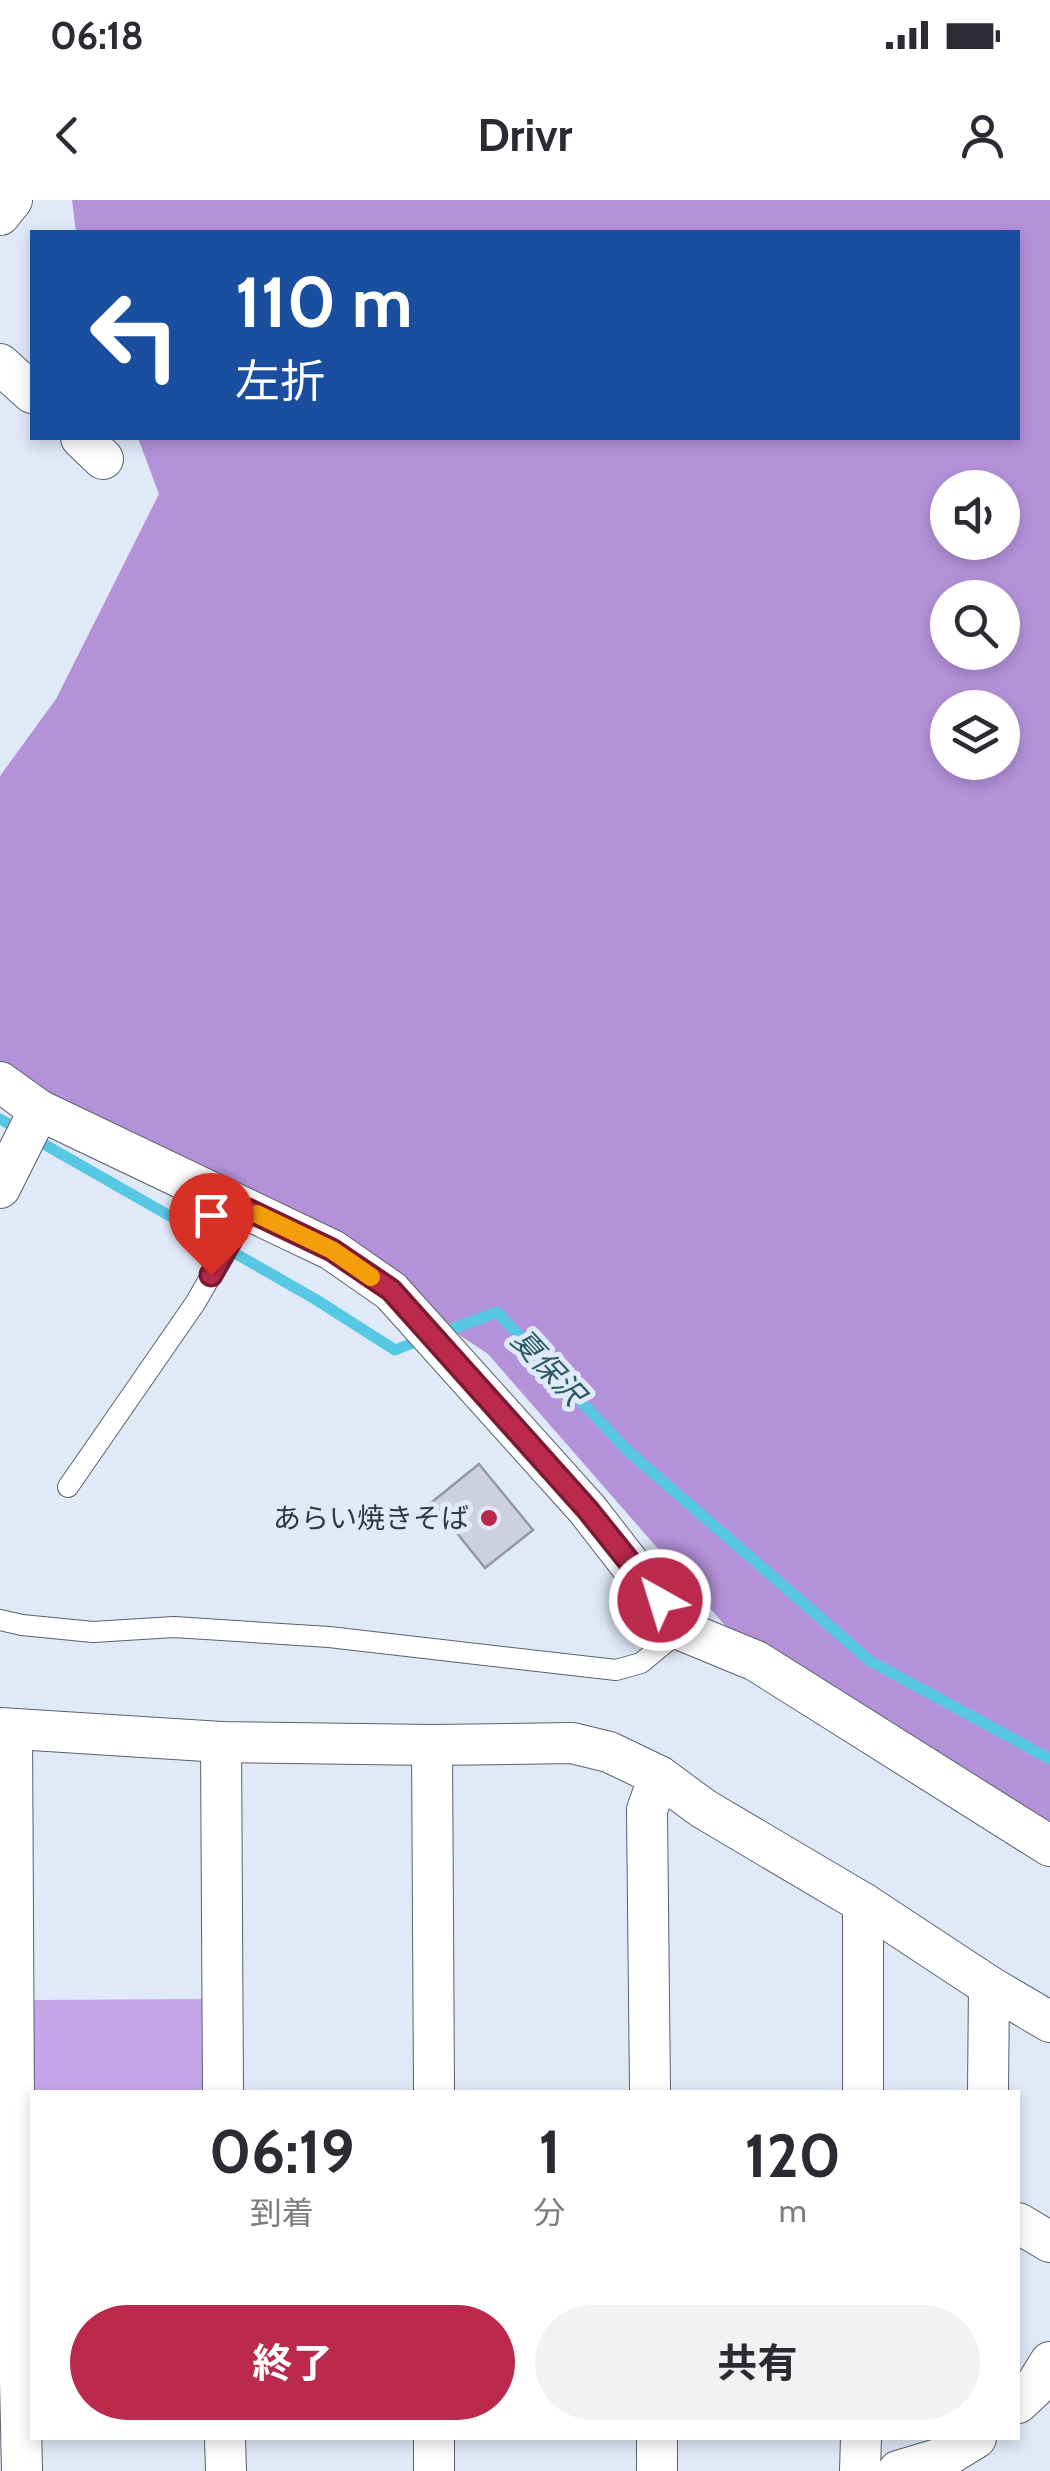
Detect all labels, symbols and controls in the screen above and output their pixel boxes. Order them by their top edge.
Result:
text: 06:18 [50,12,144,59]
icon: back [40,108,95,163]
text: Drivr [478,108,572,162]
icon: person [955,108,1010,163]
text: 110 m [235,259,413,345]
icon: left [70,270,200,400]
text: 左折 [235,354,325,408]
map controls [930,470,1020,780]
button: sound [930,470,1020,560]
button: search [930,580,1020,670]
button: layers [930,690,1020,780]
pin [169,1173,254,1276]
icon: arrive [184,1188,239,1243]
water label: 夏保沢 [504,1321,595,1415]
place label: あらい焼きそば [273,1501,469,1535]
marker: あらい焼きそば [478,1507,500,1529]
position arrow [608,1548,712,1652]
text: 06:19 [209,2115,354,2188]
text: 1 [538,2115,561,2188]
text: 120 [745,2119,841,2192]
text: m [779,2191,807,2230]
text: 到着 [250,2193,314,2232]
text: 分 [533,2193,566,2232]
button: 終了 [70,2305,515,2420]
button: 共有 [535,2305,980,2420]

